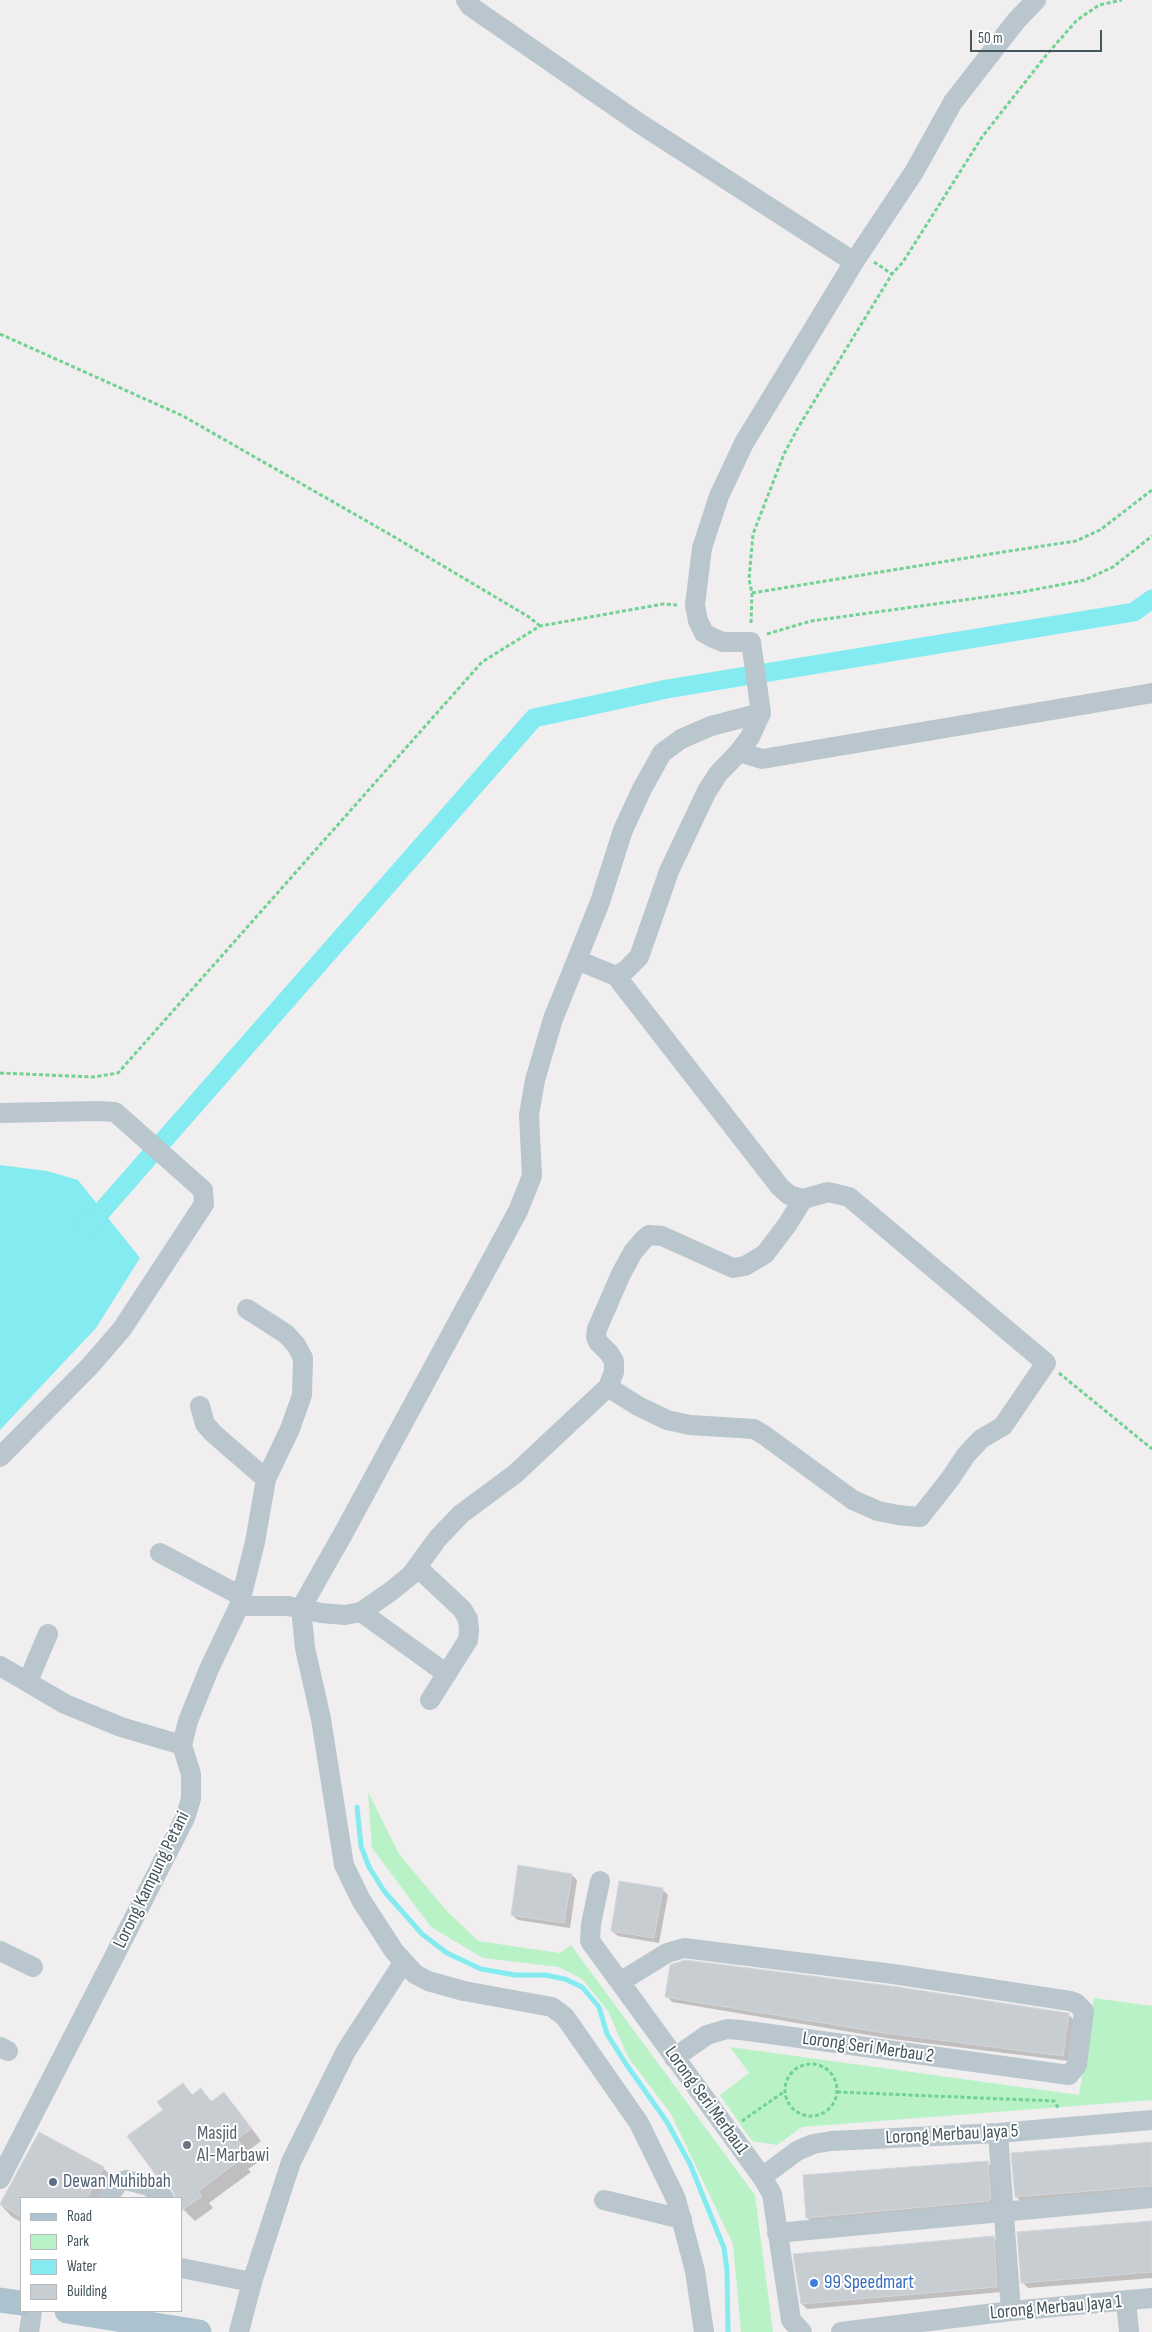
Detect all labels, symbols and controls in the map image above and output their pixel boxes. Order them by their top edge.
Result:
scale bar [972,20,1104,52]
text: 50 m [978,29,1003,48]
street label: Lorong Kampung Petani [109,1808,195,1952]
street label: Lorong Seri Merbau 2 [801,2027,935,2069]
street label: Lorong Seri Merbau1 [659,2042,753,2160]
street label: Lorong Merbau Jaya 5 [885,2120,1019,2150]
place label: Masjid Al-Marbawi [197,2123,269,2167]
marker: Masjid Al-Marbawi [181,2139,193,2151]
place label: Dewan Muhibbah [63,2171,171,2193]
marker: Dewan Muhibbah [47,2176,59,2188]
legend [20,2197,182,2312]
text: Road [67,2207,92,2226]
text: Park [67,2232,89,2251]
text: Water [67,2257,97,2276]
place label: 99 Speedmart [824,2272,914,2294]
marker: 99 Speedmart [808,2277,820,2289]
text: Building [67,2282,107,2301]
street label: Lorong Merbau Jaya 1 [989,2291,1123,2325]

